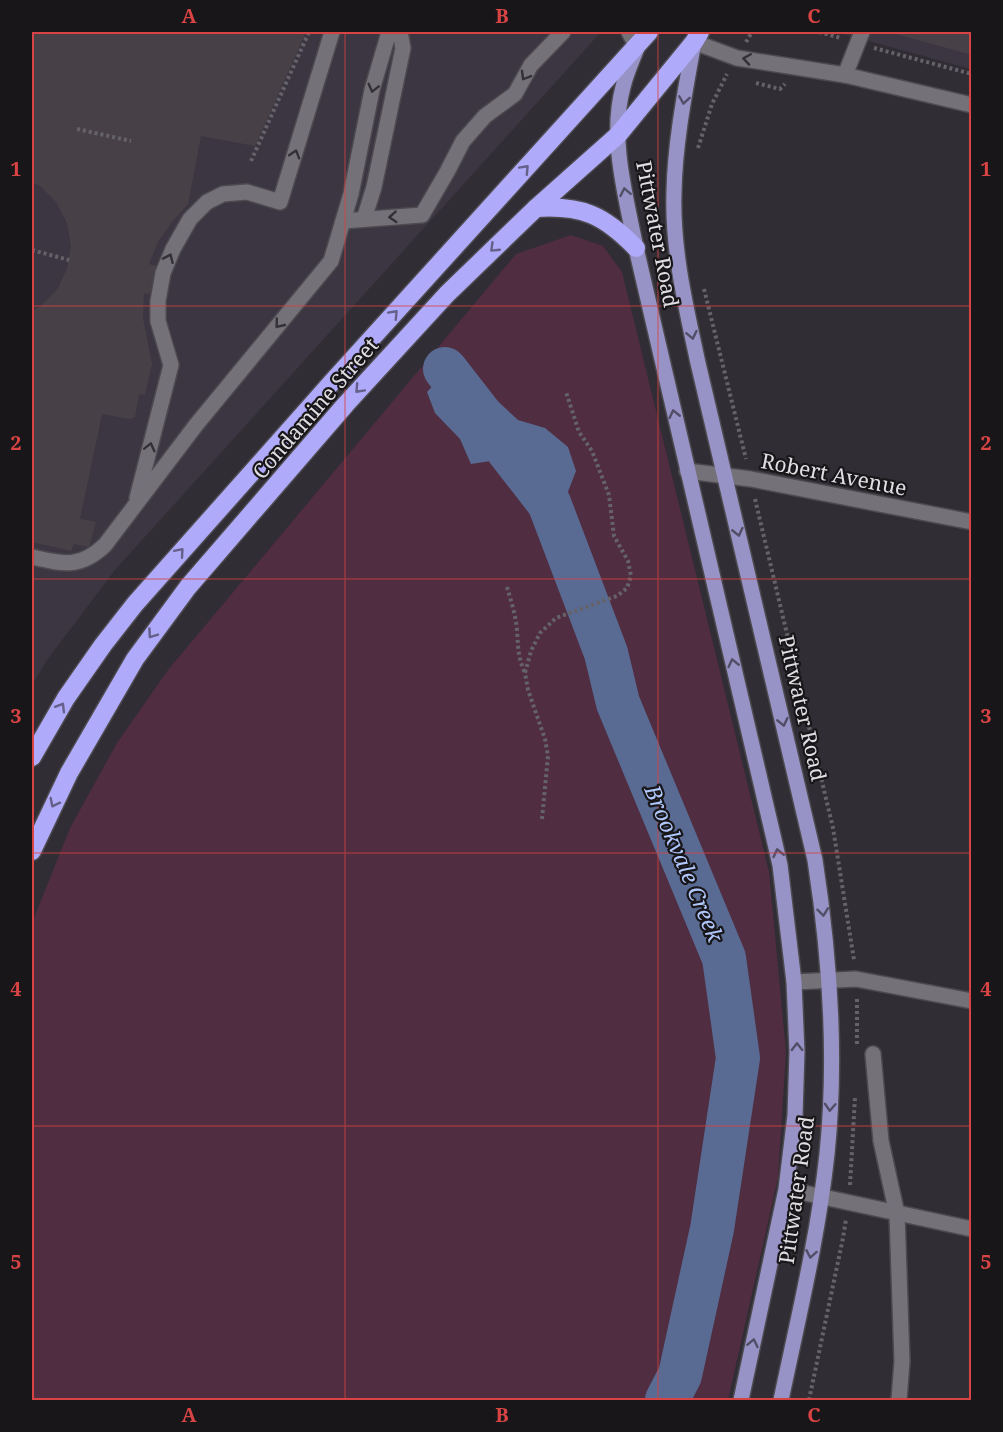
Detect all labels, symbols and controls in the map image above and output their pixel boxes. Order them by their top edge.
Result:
text: A [181,2,197,29]
text: B [495,2,509,29]
text: C [807,2,821,29]
one-way arrow [743,53,753,66]
one-way arrow [521,69,532,80]
one-way arrow [368,82,380,93]
one-way arrow [678,95,691,105]
one-way arrow [288,149,300,160]
text: 1 [10,155,22,182]
text: 1 [980,155,992,182]
street label: Pittwater Road [630,158,686,310]
one-way arrow [518,166,529,176]
one-way arrow [619,187,632,197]
one-way arrow [388,210,397,223]
one-way arrow [490,241,501,252]
one-way arrow [162,254,174,265]
one-way arrow [387,310,398,320]
one-way arrow [276,317,287,328]
one-way arrow [685,330,698,340]
street label: Condamine Street [246,331,384,485]
one-way arrow [355,383,366,393]
one-way arrow [669,409,682,419]
text: 2 [10,429,22,456]
text: 2 [980,429,992,456]
one-way arrow [143,442,156,452]
street label: Robert Avenue [759,446,909,502]
one-way arrow [731,527,744,537]
one-way arrow [172,548,183,559]
one-way arrow [148,628,159,639]
street label: Pittwater Road [773,632,833,784]
one-way arrow [728,658,741,668]
text: 3 [10,702,22,729]
text: 3 [980,702,992,729]
one-way arrow [54,703,65,713]
one-way arrow [776,716,789,726]
water label: Brookvale Creek [638,779,732,947]
one-way arrow [50,796,61,807]
one-way arrow [772,848,785,858]
one-way arrow [816,908,829,917]
text: 4 [10,975,22,1002]
text: 4 [980,975,992,1002]
one-way arrow [791,1042,803,1051]
one-way arrow [823,1103,836,1112]
street label: Pittwater Road [772,1114,820,1266]
text: 5 [10,1248,22,1275]
one-way arrow [805,1248,818,1258]
text: 5 [980,1248,992,1275]
one-way arrow [746,1339,759,1349]
text: A [181,1401,197,1428]
text: B [495,1401,509,1428]
text: C [807,1401,821,1428]

